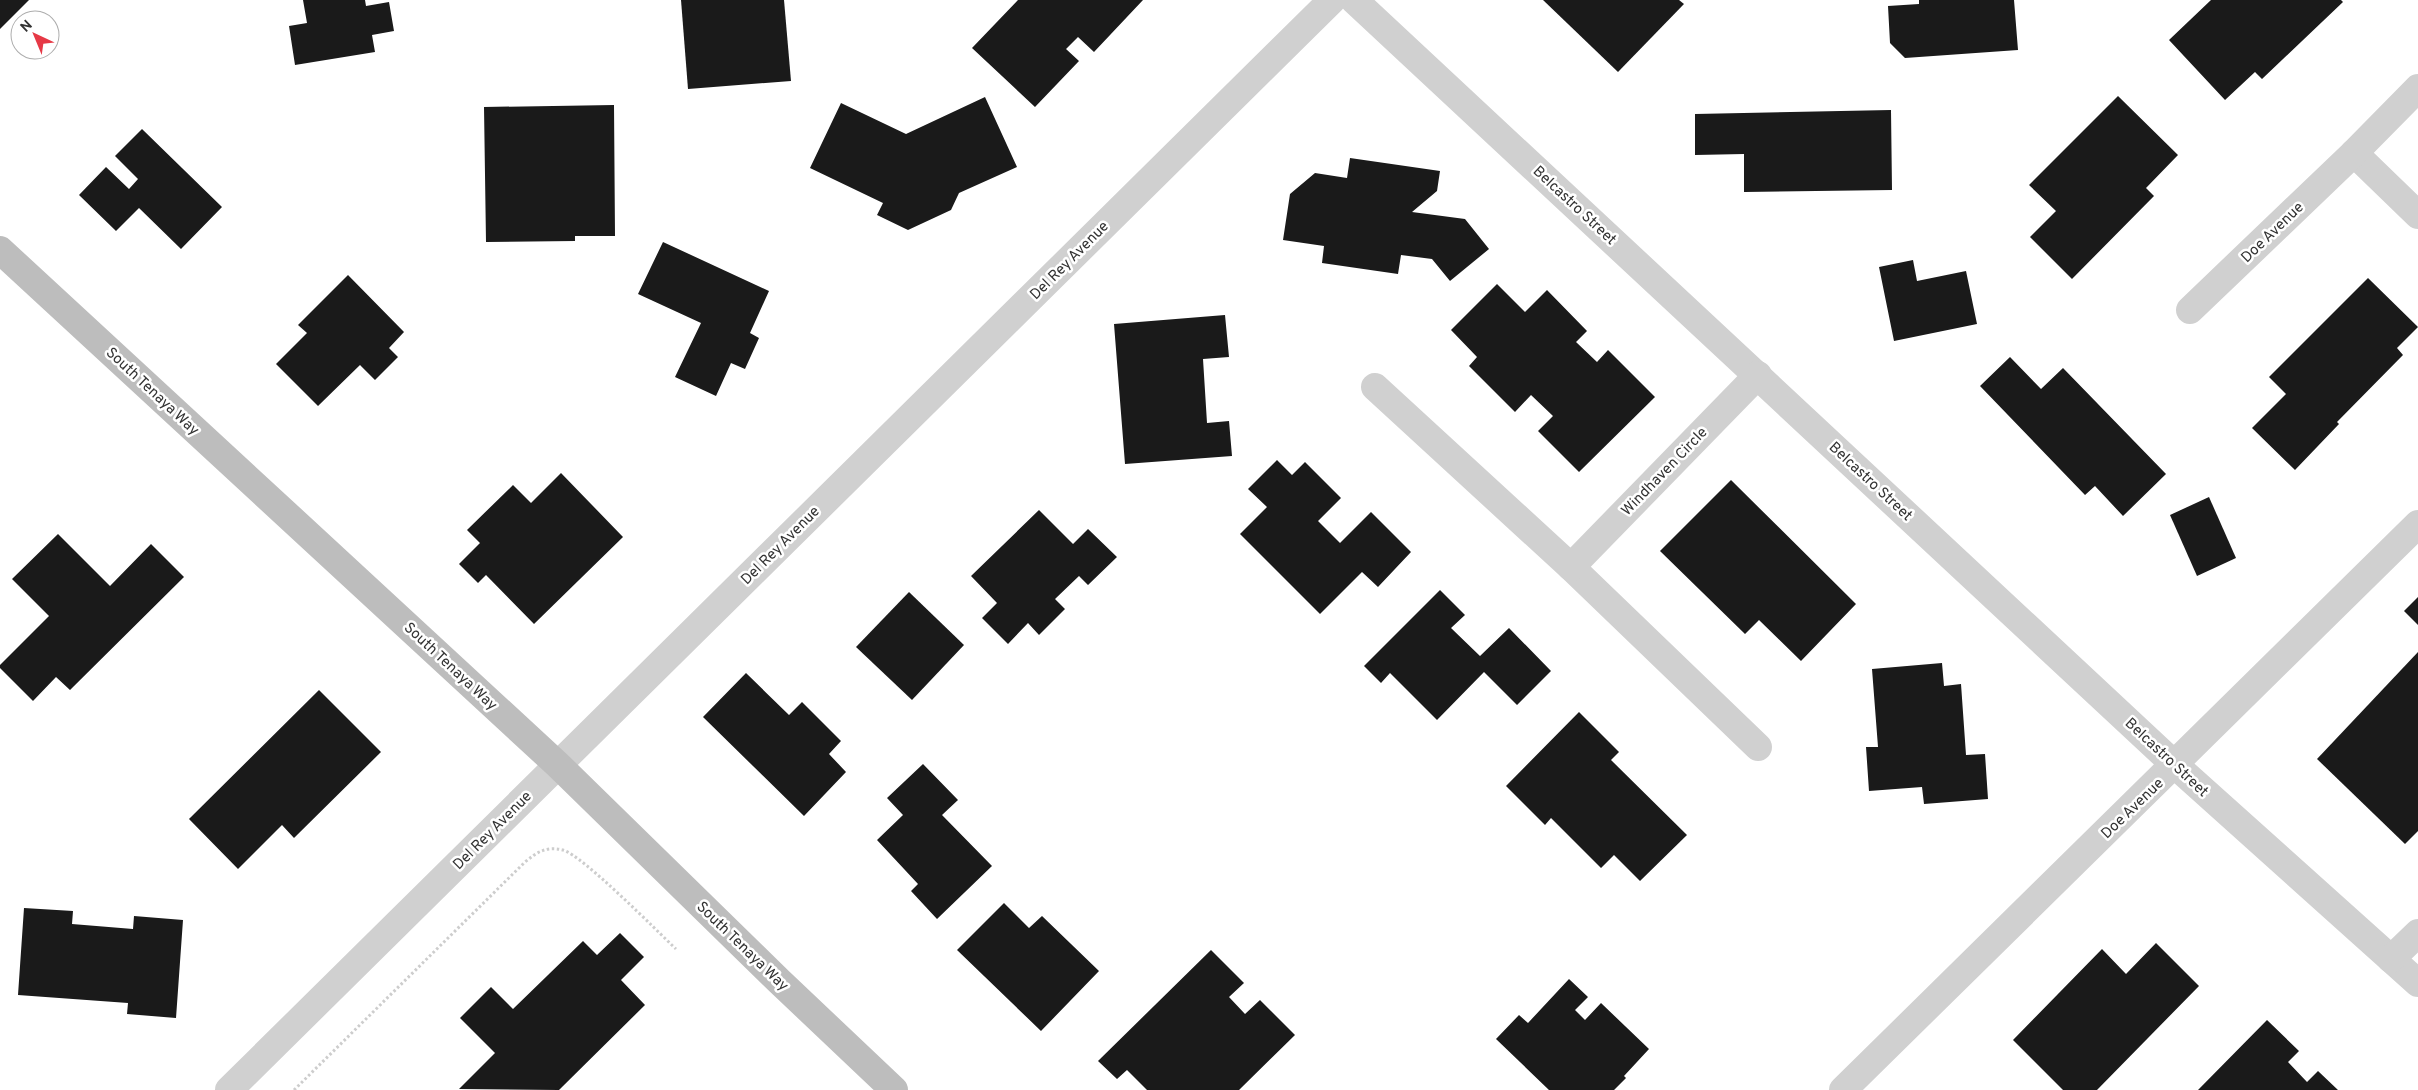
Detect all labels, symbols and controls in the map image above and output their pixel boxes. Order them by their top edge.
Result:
north arrow [10,10,60,60]
text: N [17,17,37,36]
street label: Belcastro Street [1528,162,1620,250]
street label: Doe Avenue [2238,199,2308,268]
street label: Del Rey Avenue [1027,218,1114,305]
street label: South Tenaya Way [101,344,203,440]
street label: Windhaven Circle [1618,424,1712,520]
street label: Belcastro Street [1824,438,1916,526]
street label: Del Rey Avenue [738,503,825,590]
street label: South Tenaya Way [399,619,501,715]
street label: Belcastro Street [2120,714,2212,802]
street label: Doe Avenue [2098,775,2168,844]
street label: Del Rey Avenue [450,788,537,875]
street label: South Tenaya Way [692,898,792,996]

